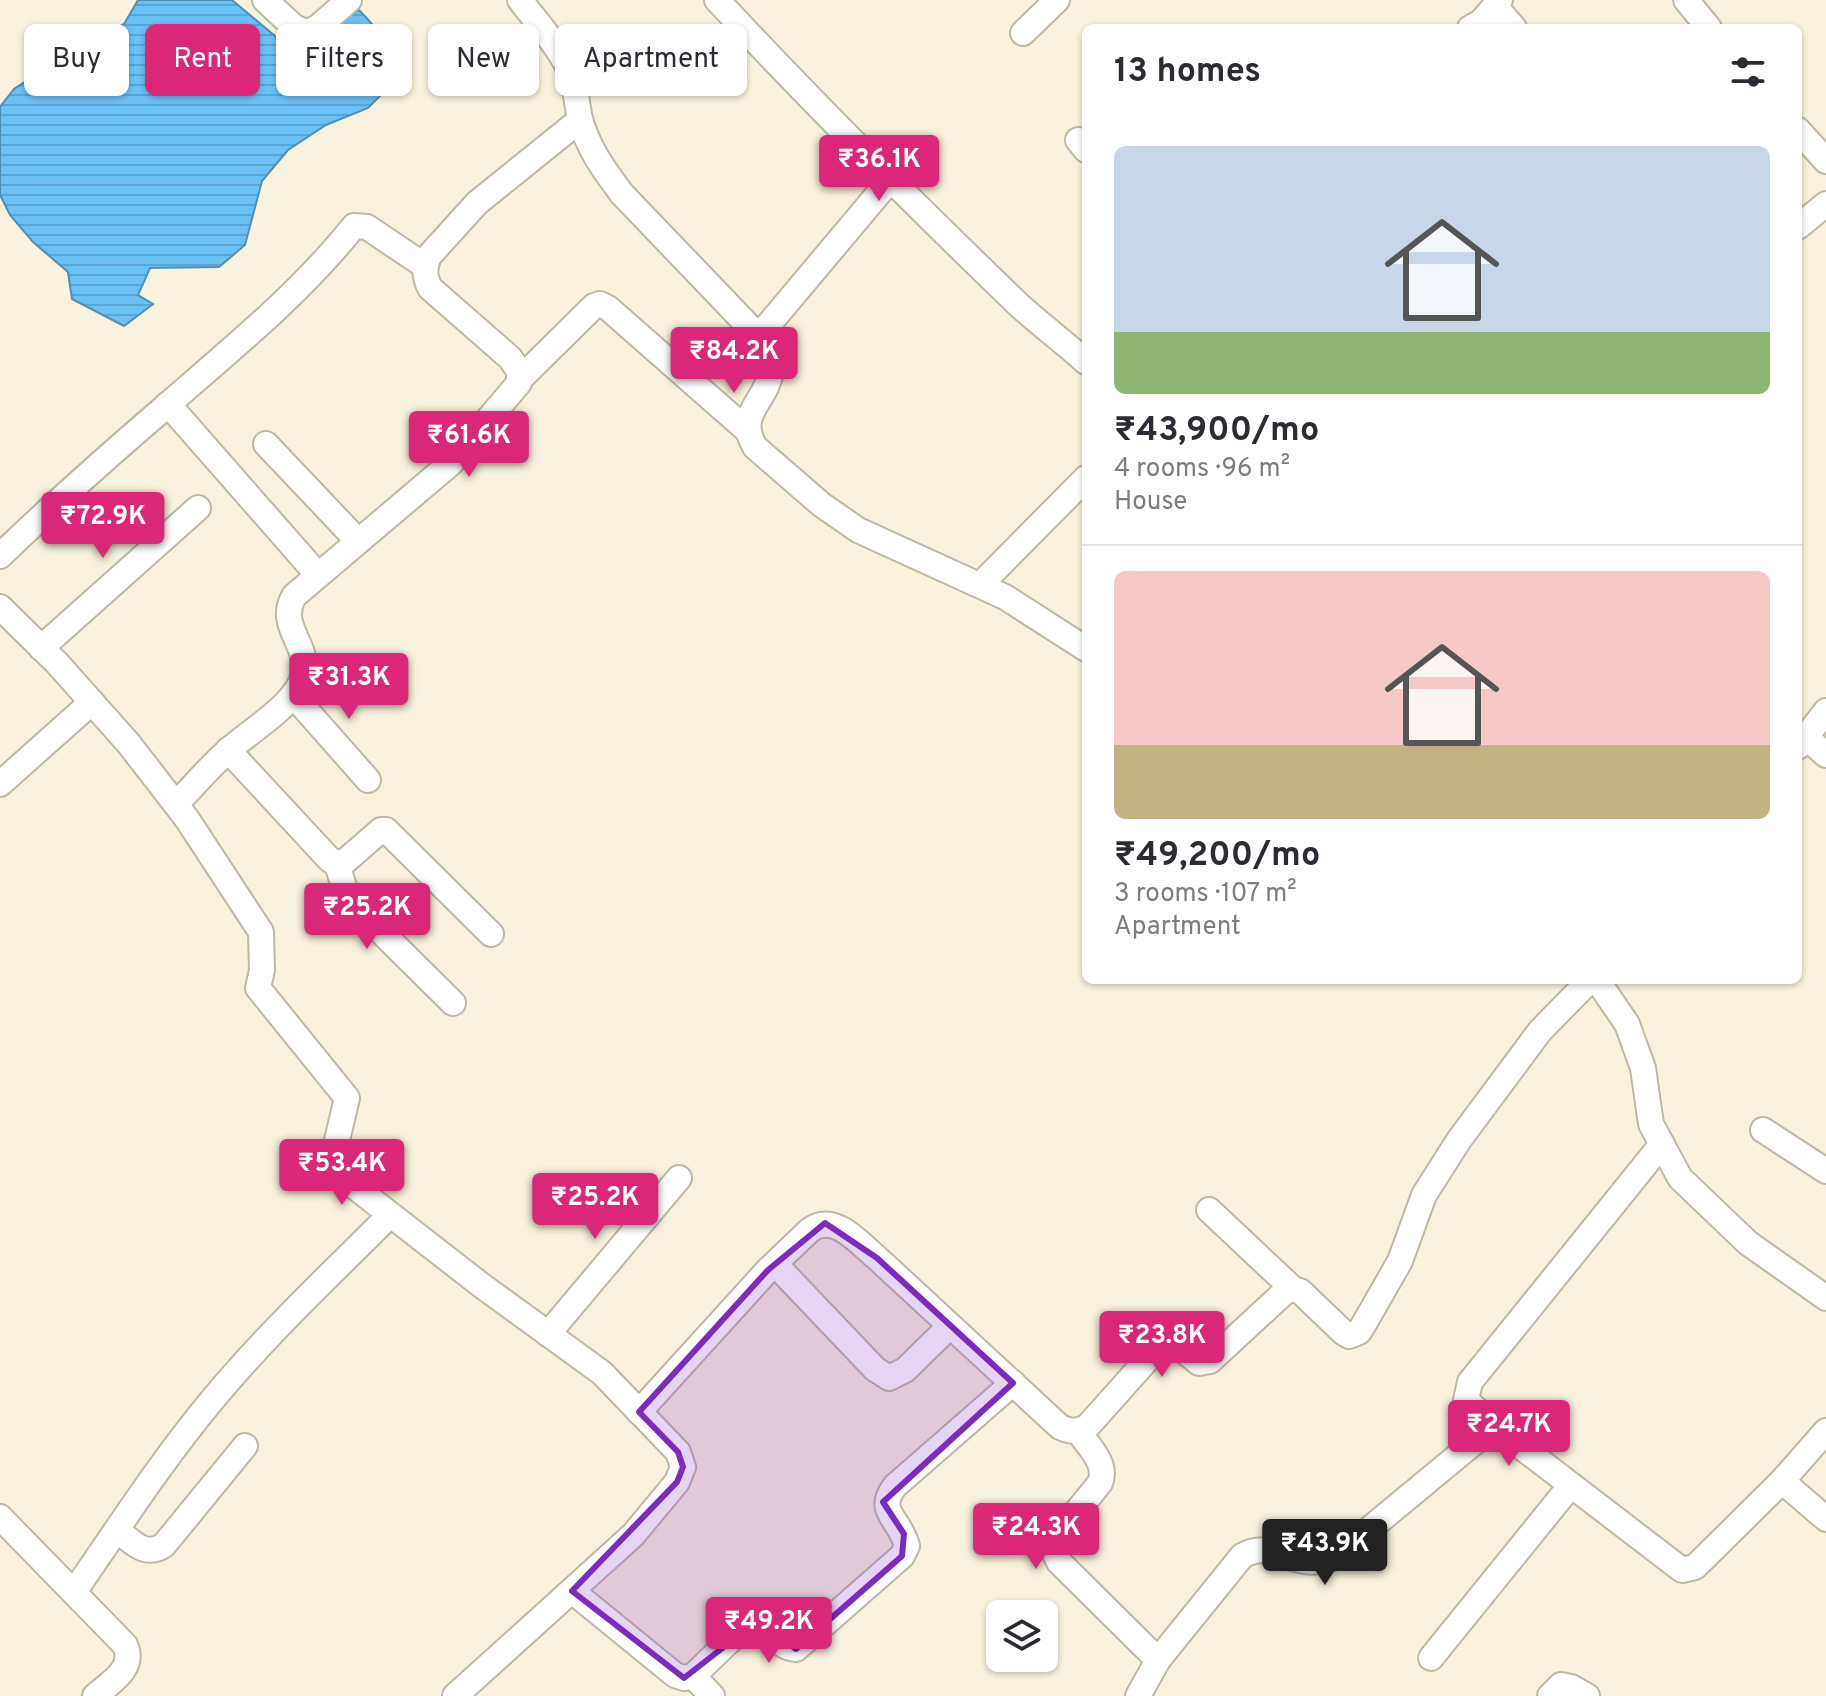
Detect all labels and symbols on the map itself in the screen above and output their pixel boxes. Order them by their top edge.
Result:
pin: ₹36.1K [814,135,944,203]
pin: ₹84.2K [669,327,799,395]
pin: ₹61.6K [404,411,534,479]
pin: ₹72.9K [38,492,168,560]
pin: ₹31.3K [284,653,414,721]
pin: ₹25.2K [302,883,432,951]
pin: ₹53.4K [277,1139,407,1207]
pin: ₹25.2K [530,1173,660,1241]
pin: ₹23.8K [1097,1311,1227,1379]
pin: ₹24.7K [1444,1400,1574,1468]
pin: ₹24.3K [971,1503,1101,1571]
pin: ₹43.9K [1260,1519,1390,1587]
pin: ₹49.2K [704,1597,834,1665]

